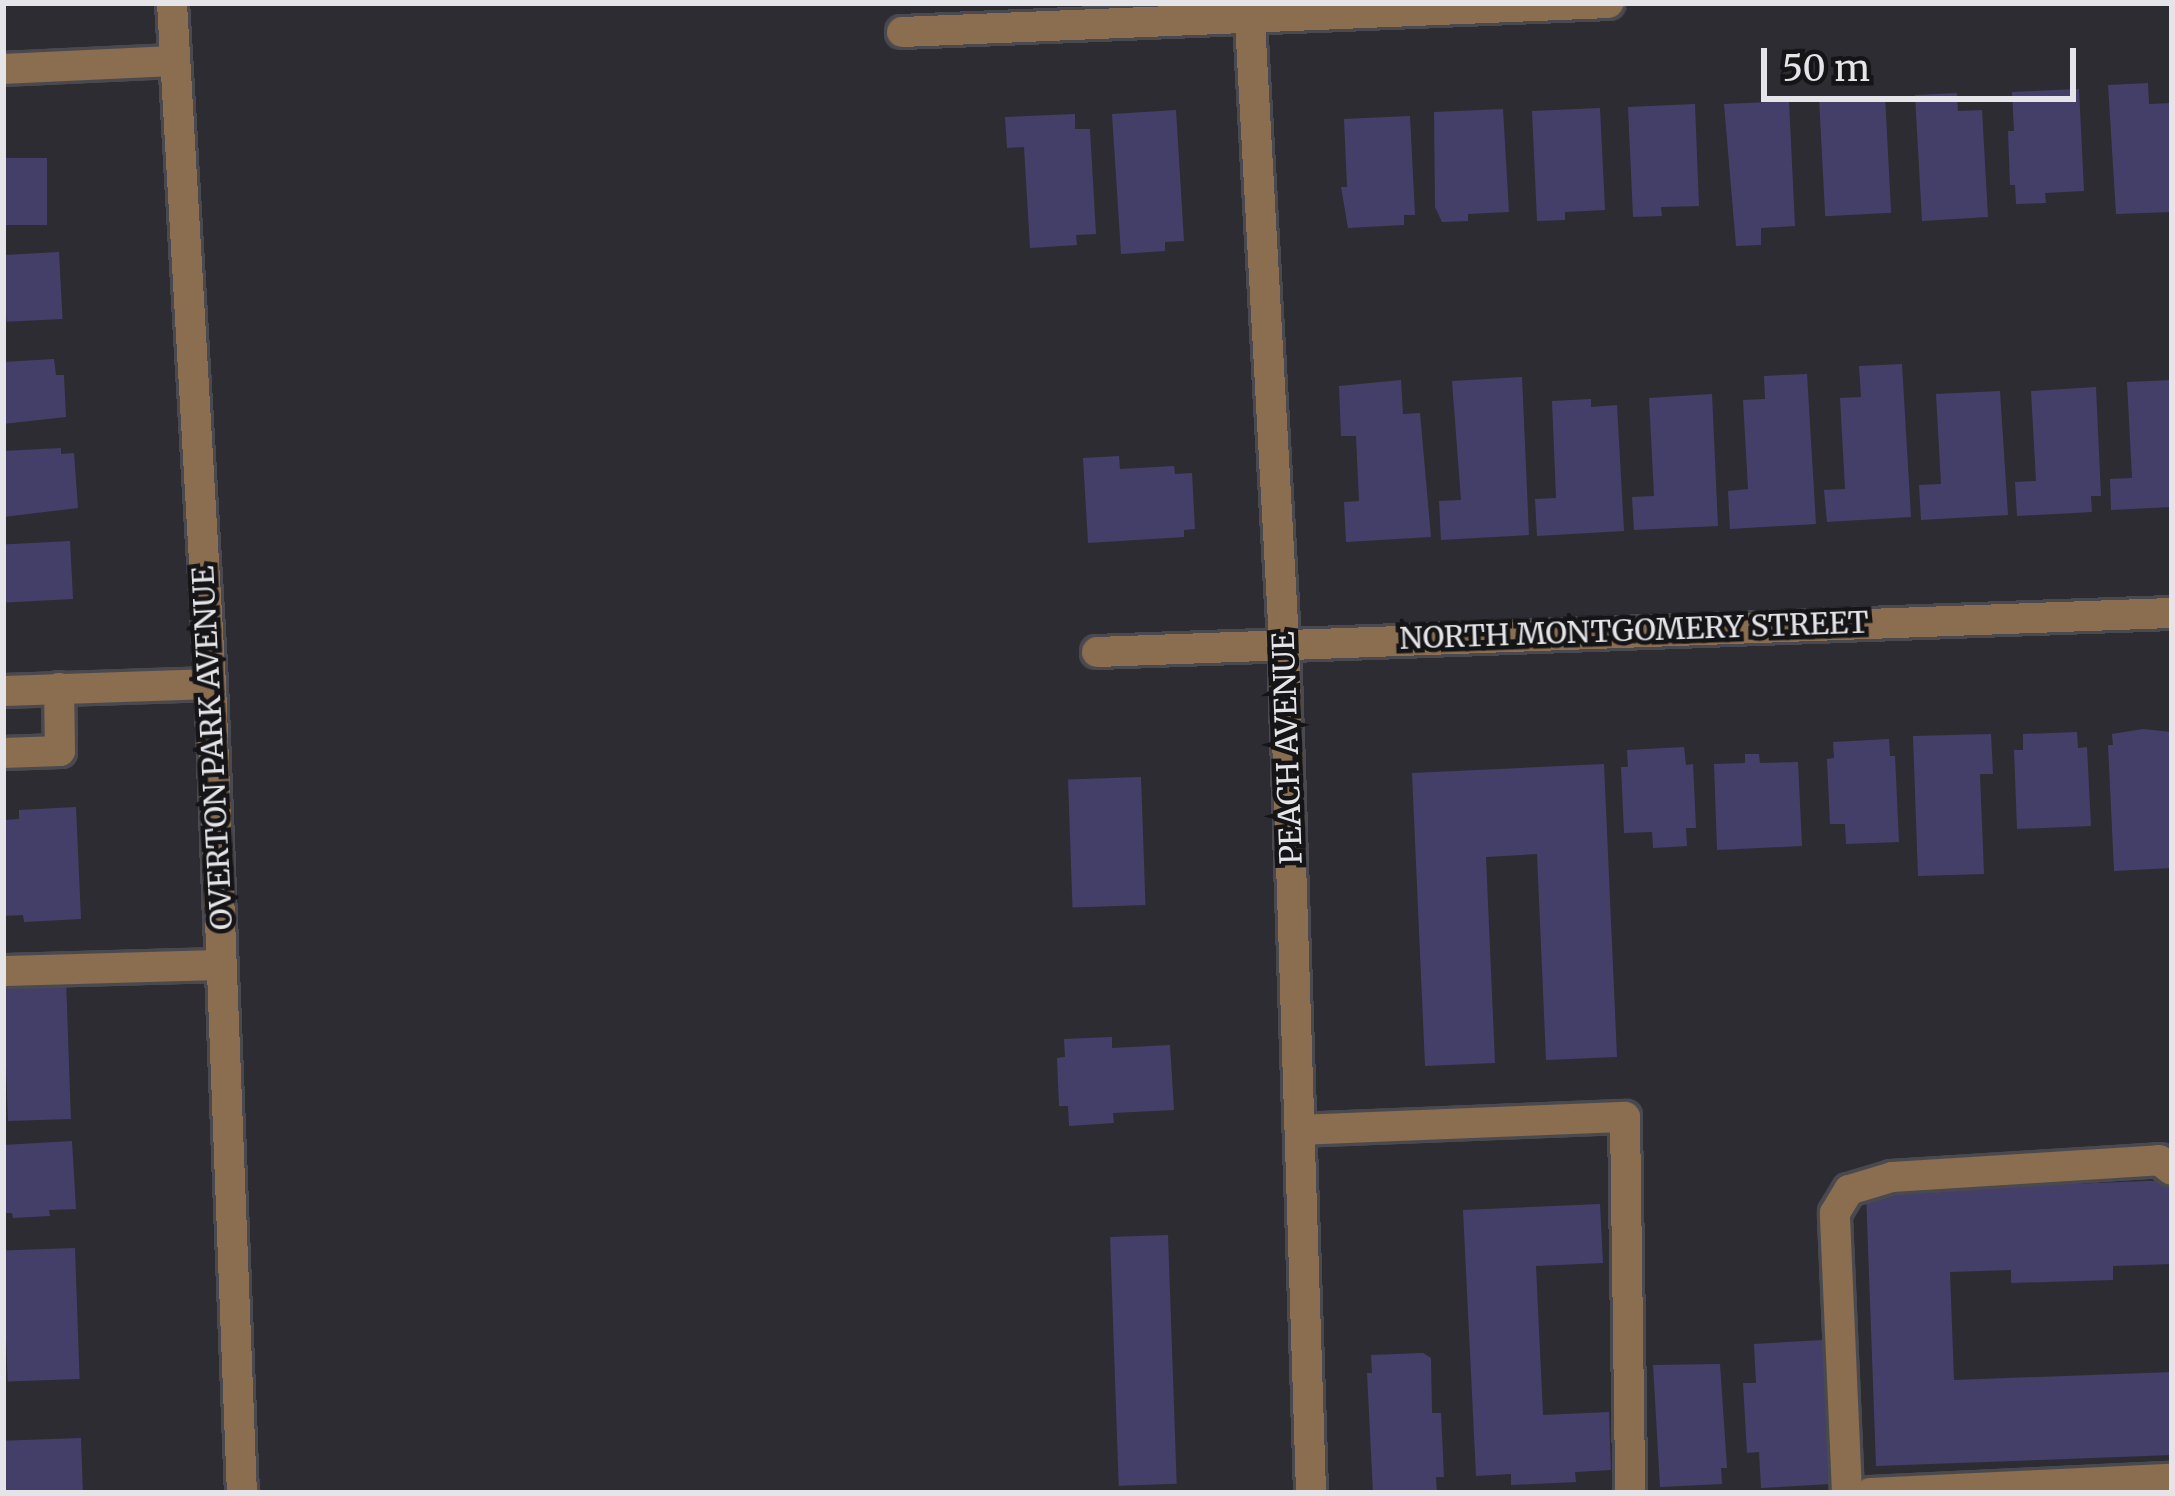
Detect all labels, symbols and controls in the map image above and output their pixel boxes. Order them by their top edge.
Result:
scale bar [1767,24,2082,98]
text: 50 m [1782,46,1870,91]
street label: OVERTON PARK AVENUE [184,565,240,931]
street label: NORTH MONTGOMERY STREET [1399,604,1869,656]
street label: PEACH AVENUE [1265,631,1309,865]

